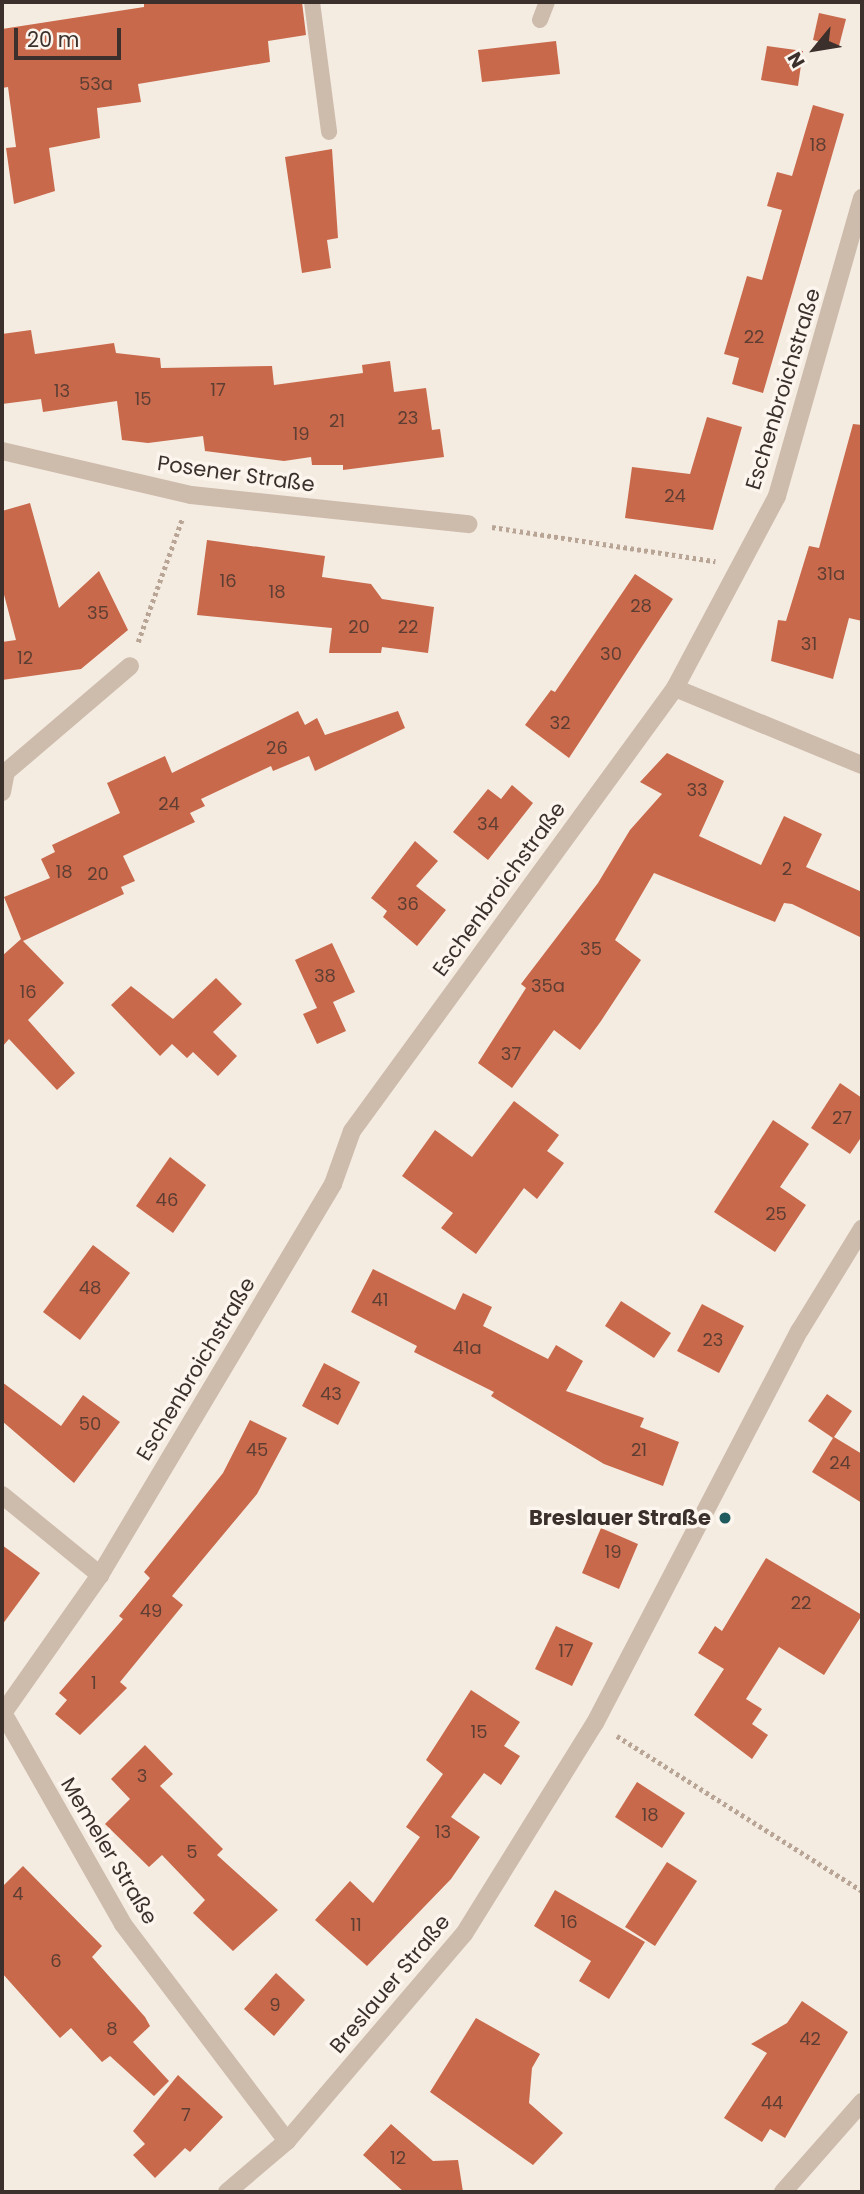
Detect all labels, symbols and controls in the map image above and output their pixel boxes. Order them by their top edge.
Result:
scale bar [18,14,124,58]
north arrow [780,14,850,84]
text: 20 m [27,25,80,54]
text: N [781,47,812,73]
house number: 53a [79,73,113,95]
house number: 18 [809,134,827,156]
street label: Eschenbroichstraße [740,285,826,493]
house number: 22 [744,326,764,348]
house number: 17 [210,379,226,401]
house number: 13 [54,380,70,402]
house number: 15 [134,388,152,410]
house number: 23 [398,407,418,429]
house number: 21 [329,410,345,432]
house number: 19 [292,423,310,445]
street label: Posener Straße [156,450,316,498]
house number: 24 [664,485,686,507]
house number: 31a [817,563,845,585]
house number: 16 [219,570,237,592]
house number: 18 [268,581,286,603]
house number: 28 [630,595,652,617]
house number: 35 [87,602,109,624]
house number: 20 [348,616,370,638]
house number: 22 [398,616,418,638]
house number: 31 [801,633,817,655]
house number: 30 [600,643,622,665]
house number: 12 [17,647,33,669]
house number: 32 [550,712,570,734]
house number: 26 [266,737,288,759]
house number: 33 [686,779,708,801]
house number: 24 [158,793,180,815]
street label: Eschenbroichstraße [427,797,571,981]
house number: 34 [477,813,499,835]
house number: 2 [782,858,792,880]
house number: 18 [55,861,73,883]
house number: 20 [87,863,109,885]
house number: 36 [397,893,419,915]
house number: 35 [580,938,602,960]
house number: 38 [314,965,336,987]
house number: 35a [531,975,565,997]
house number: 16 [19,981,37,1003]
house number: 37 [501,1043,521,1065]
house number: 27 [832,1107,852,1129]
house number: 46 [156,1189,178,1211]
house number: 25 [765,1203,787,1225]
street label: Eschenbroichstraße [131,1273,261,1465]
house number: 48 [79,1277,101,1299]
house number: 41 [371,1289,389,1311]
house number: 23 [703,1329,723,1351]
house number: 41a [452,1337,482,1359]
house number: 43 [320,1383,342,1405]
house number: 50 [79,1413,101,1435]
house number: 45 [246,1439,268,1461]
house number: 21 [631,1439,647,1461]
house number: 24 [829,1452,851,1474]
place label: Breslauer Straße [529,1505,711,1531]
marker: Breslauer Straße [717,1510,733,1526]
house number: 19 [604,1541,622,1563]
house number: 22 [791,1592,811,1614]
house number: 49 [140,1600,162,1622]
house number: 17 [558,1640,574,1662]
house number: 1 [91,1672,97,1694]
house number: 15 [470,1721,488,1743]
house number: 3 [137,1765,147,1787]
street label: Memeler Straße [55,1773,163,1929]
house number: 18 [641,1804,659,1826]
house number: 13 [435,1821,451,1843]
house number: 5 [186,1841,198,1863]
house number: 4 [12,1883,24,1905]
street label: Breslauer Straße [325,1910,455,2058]
house number: 16 [560,1911,578,1933]
house number: 11 [350,1914,362,1936]
house number: 6 [50,1950,62,1972]
house number: 9 [269,1994,281,2016]
house number: 8 [106,2018,118,2040]
house number: 42 [799,2028,821,2050]
house number: 44 [761,2092,783,2114]
house number: 7 [181,2104,191,2126]
house number: 12 [390,2147,406,2169]

